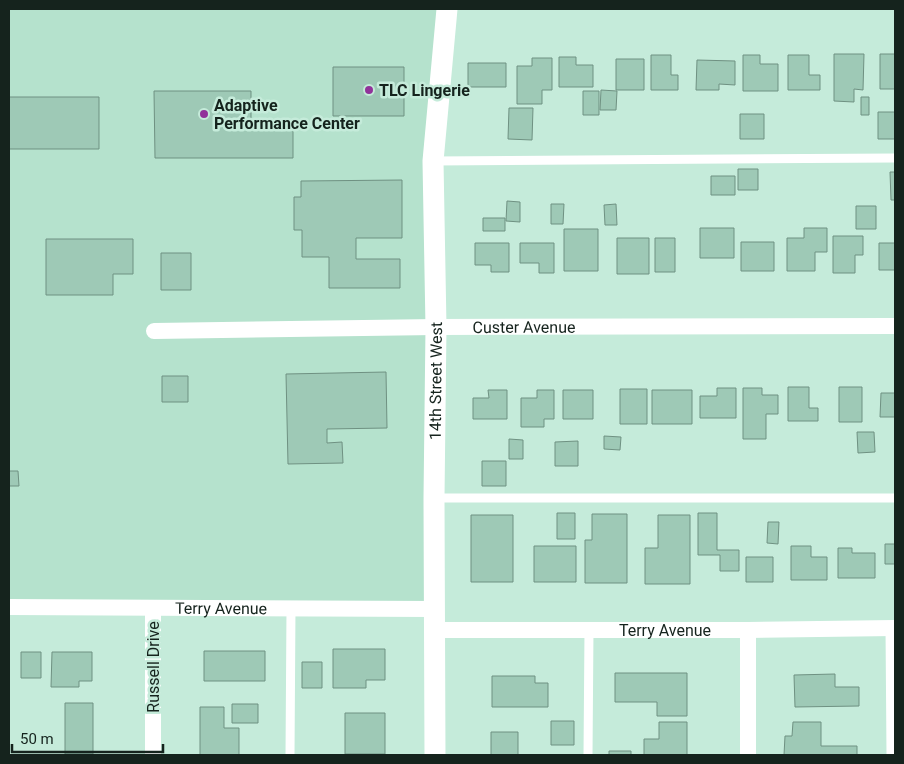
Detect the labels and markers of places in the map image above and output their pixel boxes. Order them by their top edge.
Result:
place label: TLC Lingerie [379,81,470,100]
marker: TLC Lingerie [363,84,375,96]
place label: Adaptive Performance Center [214,96,360,133]
marker: Adaptive Performance Center [198,108,210,120]

